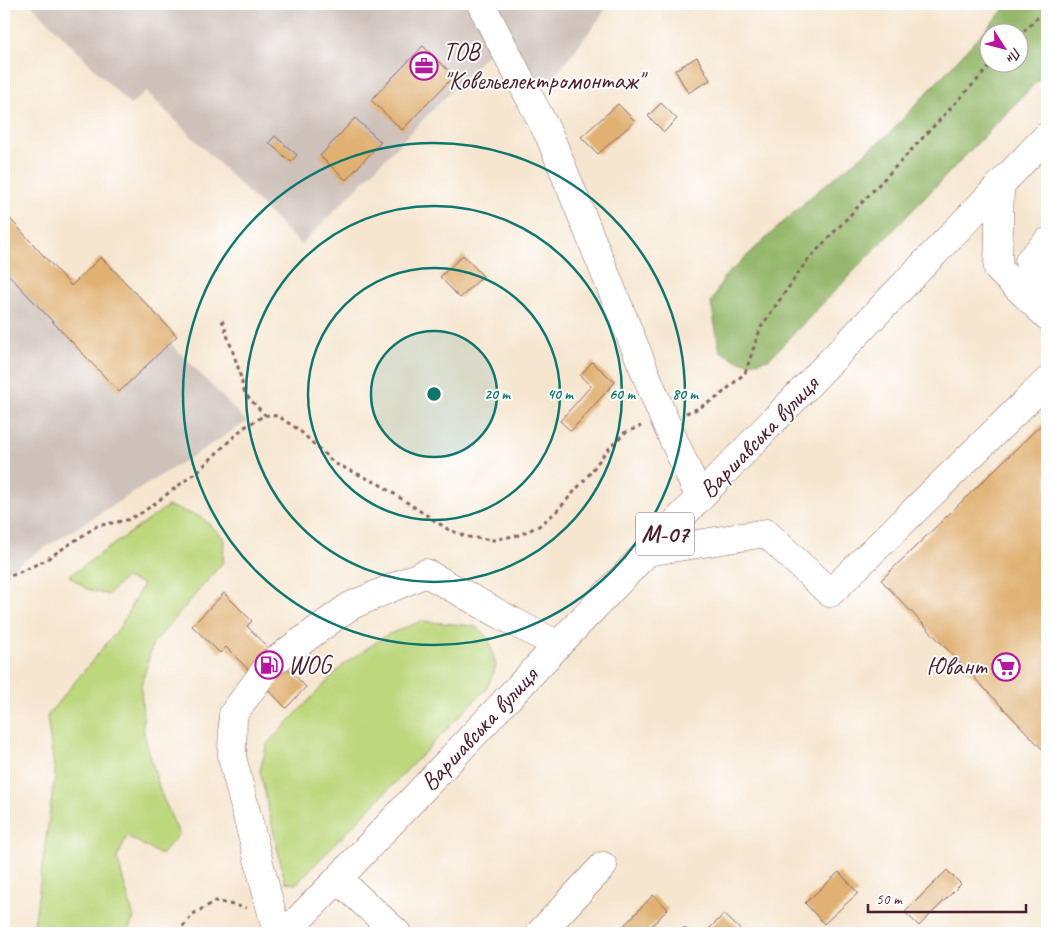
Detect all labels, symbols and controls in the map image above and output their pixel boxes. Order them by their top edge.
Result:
north arrow [978,22,1028,72]
place label: ТОВ "Ковельелектромонтаж" [443,36,648,97]
text: Пн [1002,44,1025,67]
office icon: ТОВ "Ковельелектромонтаж" [409,51,439,81]
street label: Варшавська вулиця [693,367,827,505]
centre of rings [425,385,443,403]
text: 20 m [484,385,511,404]
text: 40 m [547,385,574,404]
text: 60 m [609,385,636,404]
text: 80 m [672,385,699,404]
road number: М-07 [636,512,694,556]
place label: WOG [288,649,333,681]
fuel station icon: WOG [254,650,284,680]
place label: Ювант [927,651,988,683]
supermarket icon: Ювант [991,652,1021,682]
street label: Варшавська вулиця [413,658,546,798]
scale bar [868,882,1026,914]
text: 50 m [876,890,903,909]

